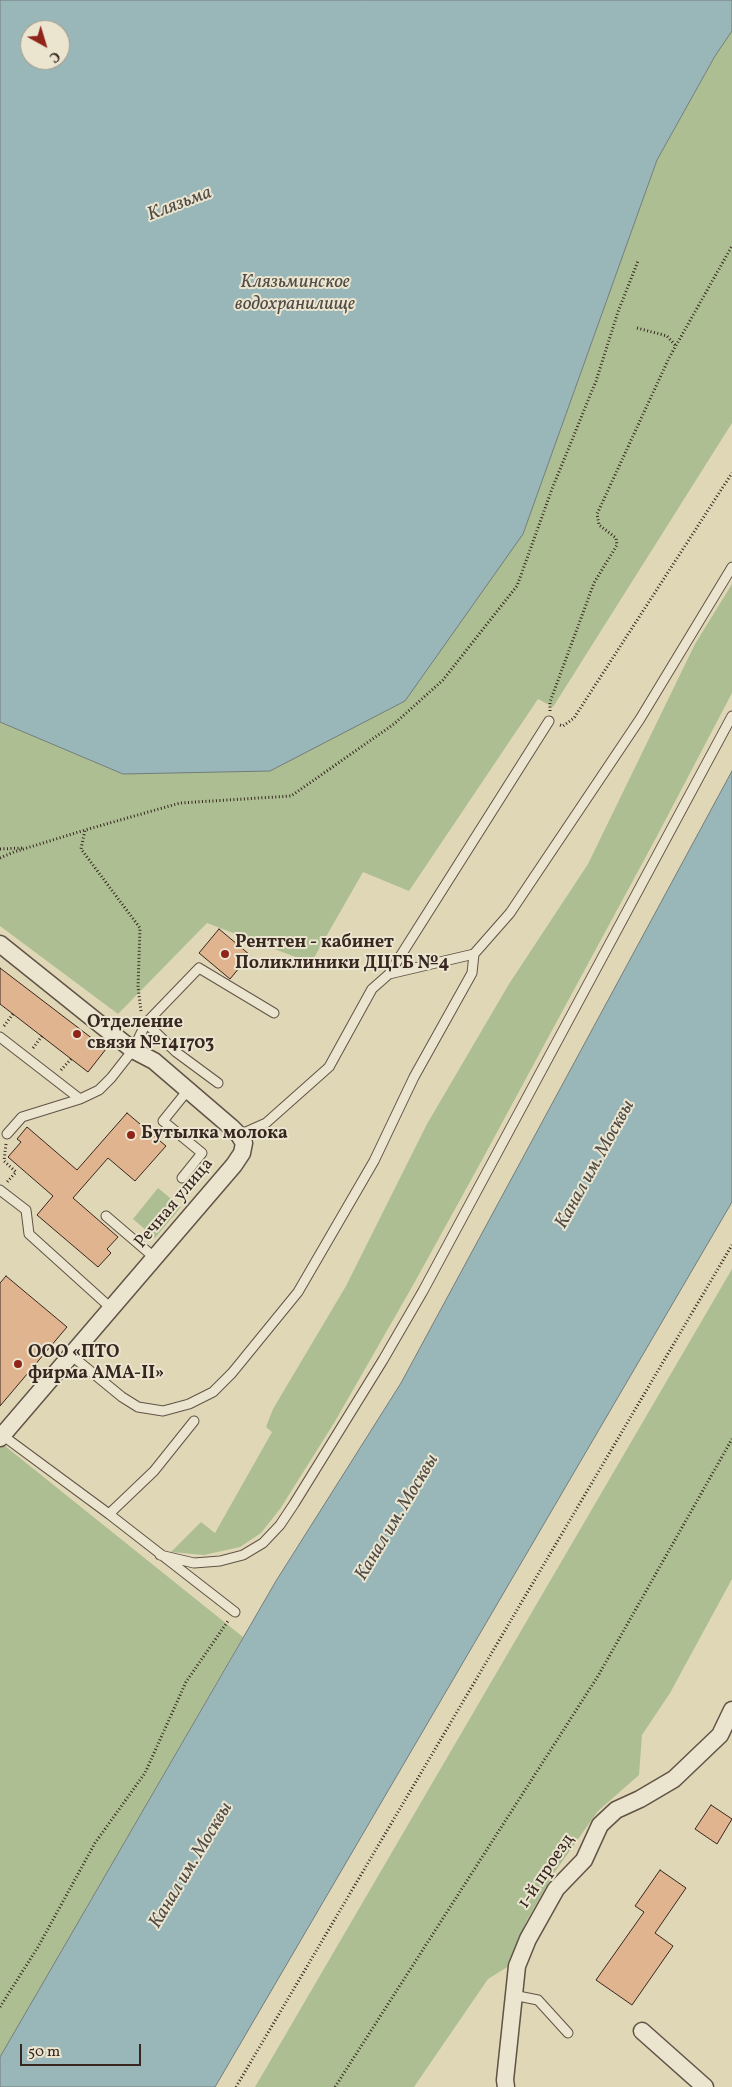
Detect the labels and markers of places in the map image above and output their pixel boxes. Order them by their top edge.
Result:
place label: Рентген - кабинет Поликлиники ДЦГБ №4 [235,933,449,976]
marker: Рентген - кабинет Поликлиники ДЦГБ №4 [219,948,231,960]
place label: Отделение связи №141703 [87,1013,214,1056]
marker: Отделение связи №141703 [71,1028,83,1040]
place label: Бутылка молока [141,1124,288,1146]
marker: Бутылка молока [125,1129,137,1141]
place label: ООО «ПТО фирма АМА-II» [28,1343,164,1386]
marker: ООО «ПТО фирма АМА-II» [12,1358,24,1370]

